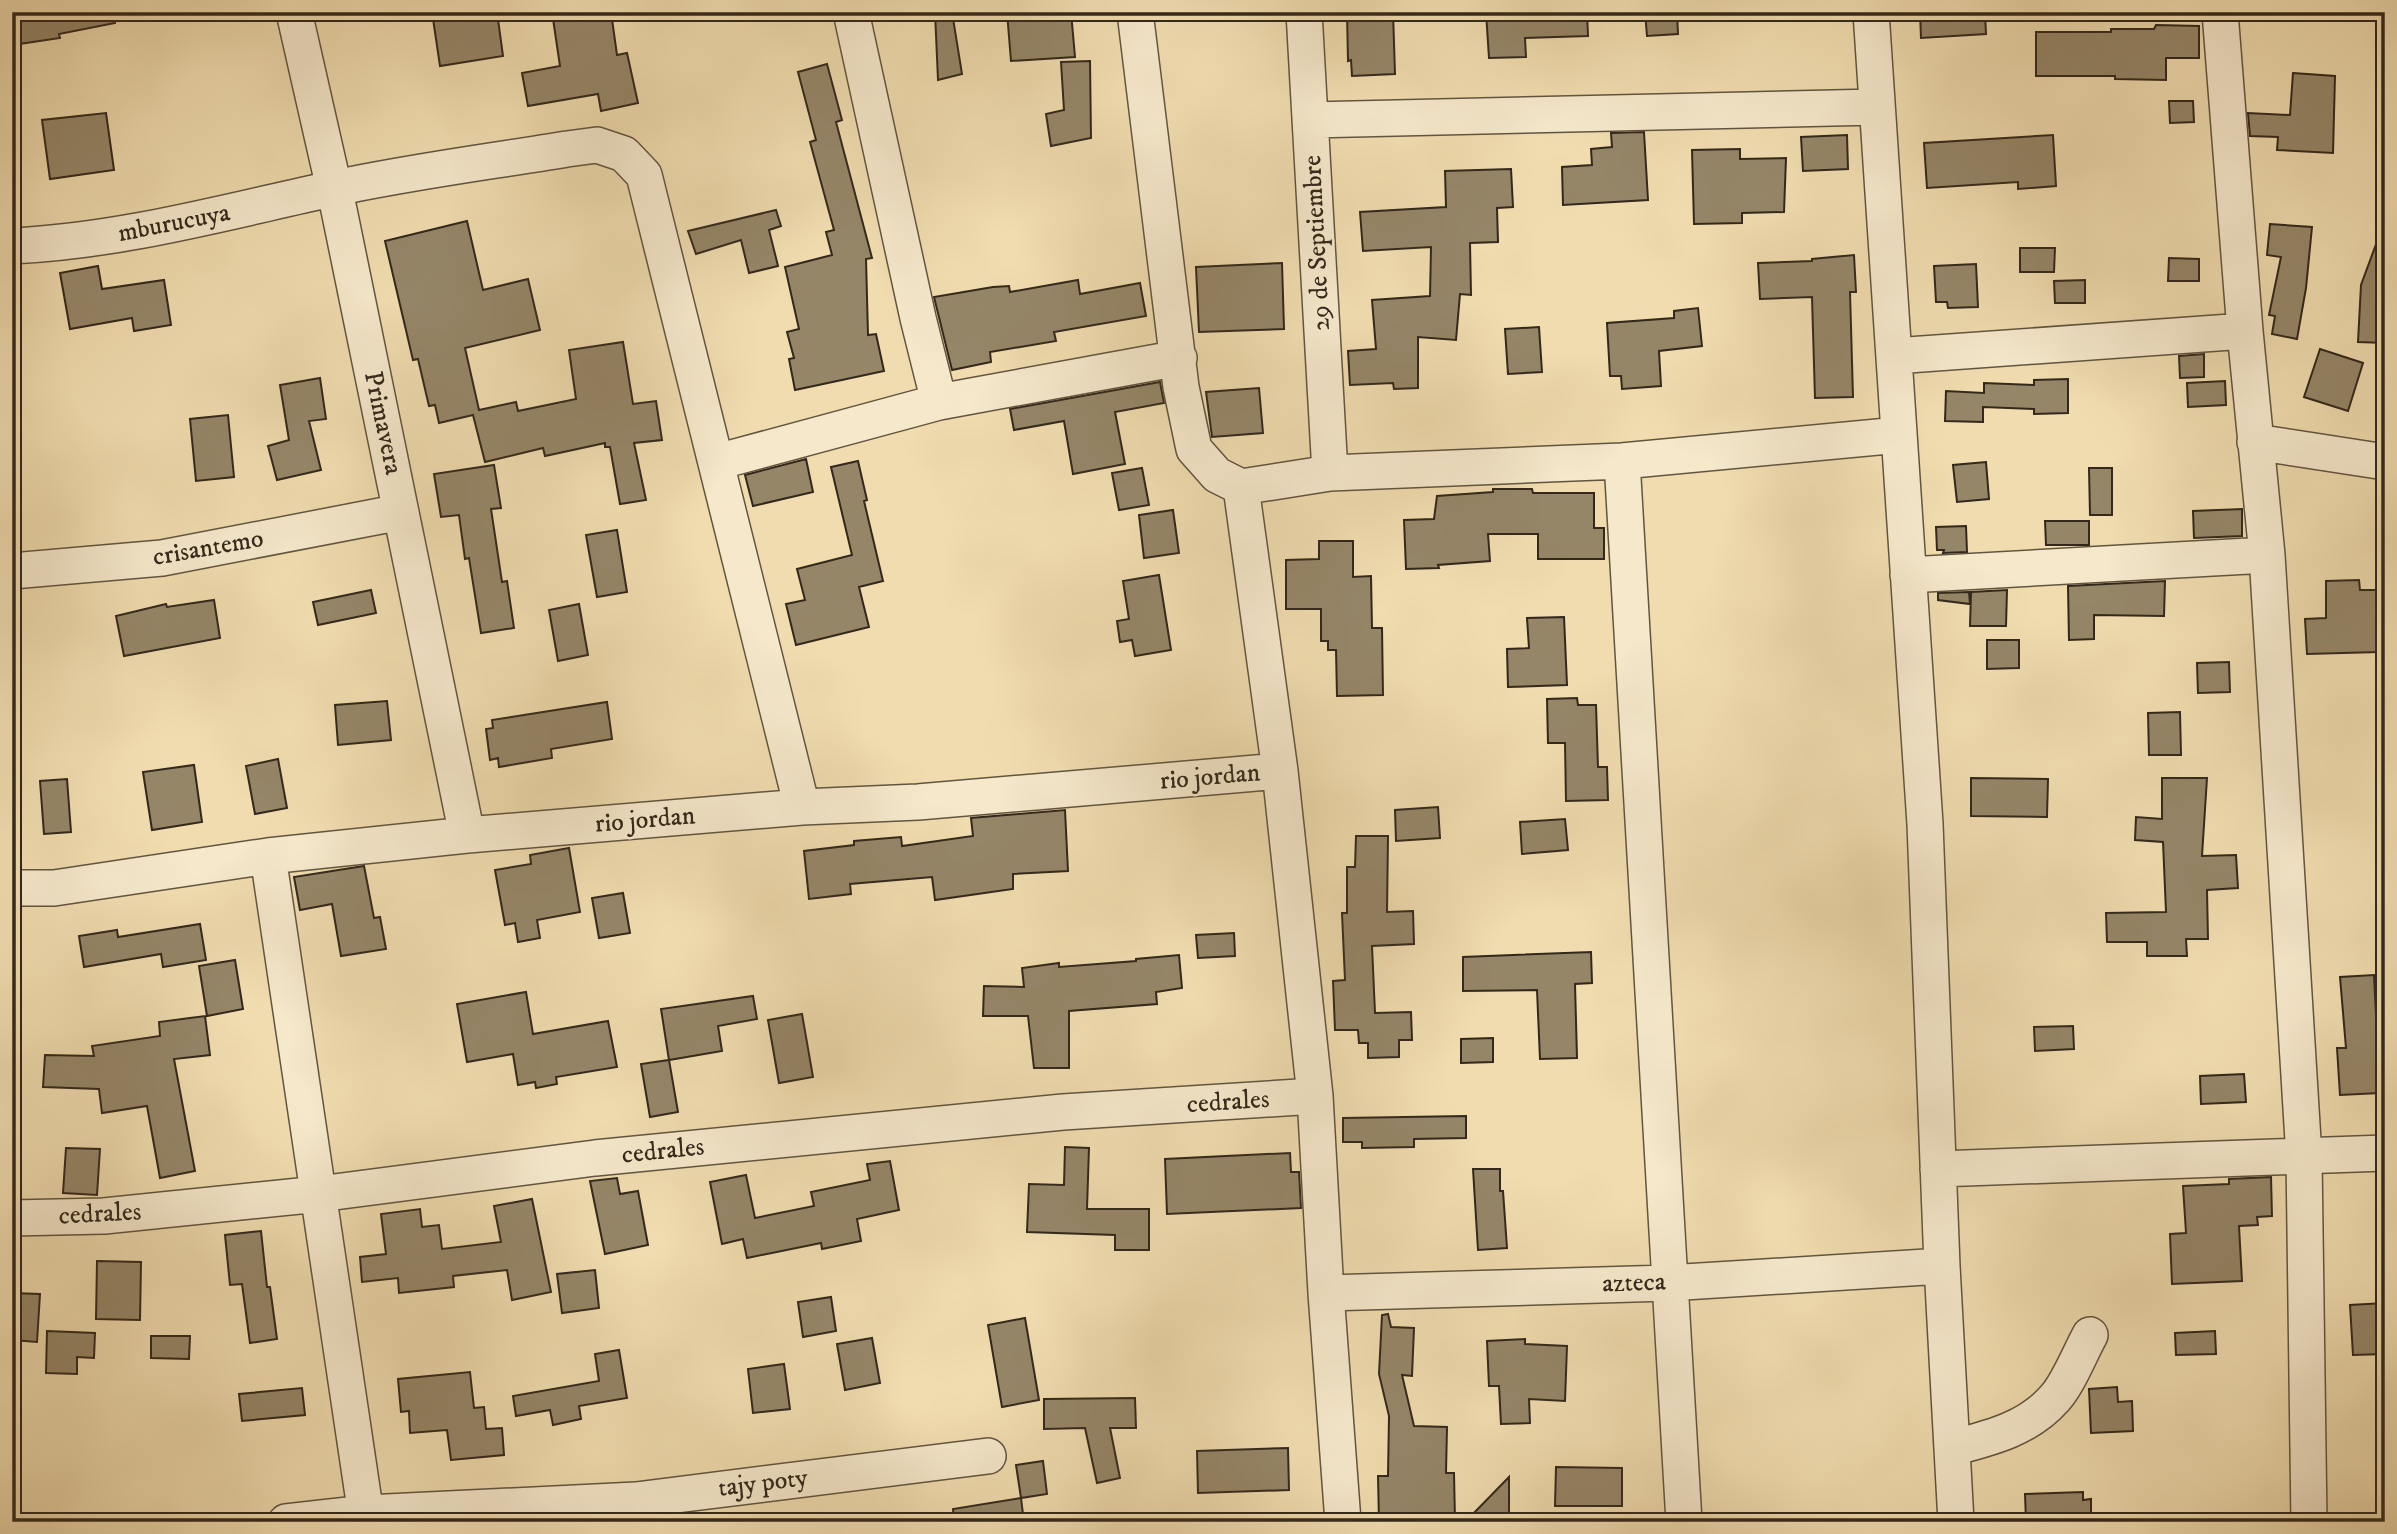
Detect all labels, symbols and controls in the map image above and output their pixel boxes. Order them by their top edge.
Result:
street label: 29 de Septiembre [1296,154,1338,332]
street label: mburucuya [115,196,233,250]
street label: Primavera [356,368,410,478]
street label: crisantemo [150,522,266,574]
street label: rio jordan [1158,756,1262,798]
street label: rio jordan [593,799,697,841]
street label: cedrales [1186,1083,1270,1121]
street label: cedrales [620,1130,706,1172]
street label: cedrales [58,1195,142,1233]
street label: azteca [1602,1265,1666,1301]
street label: tajy poty [716,1461,810,1505]

